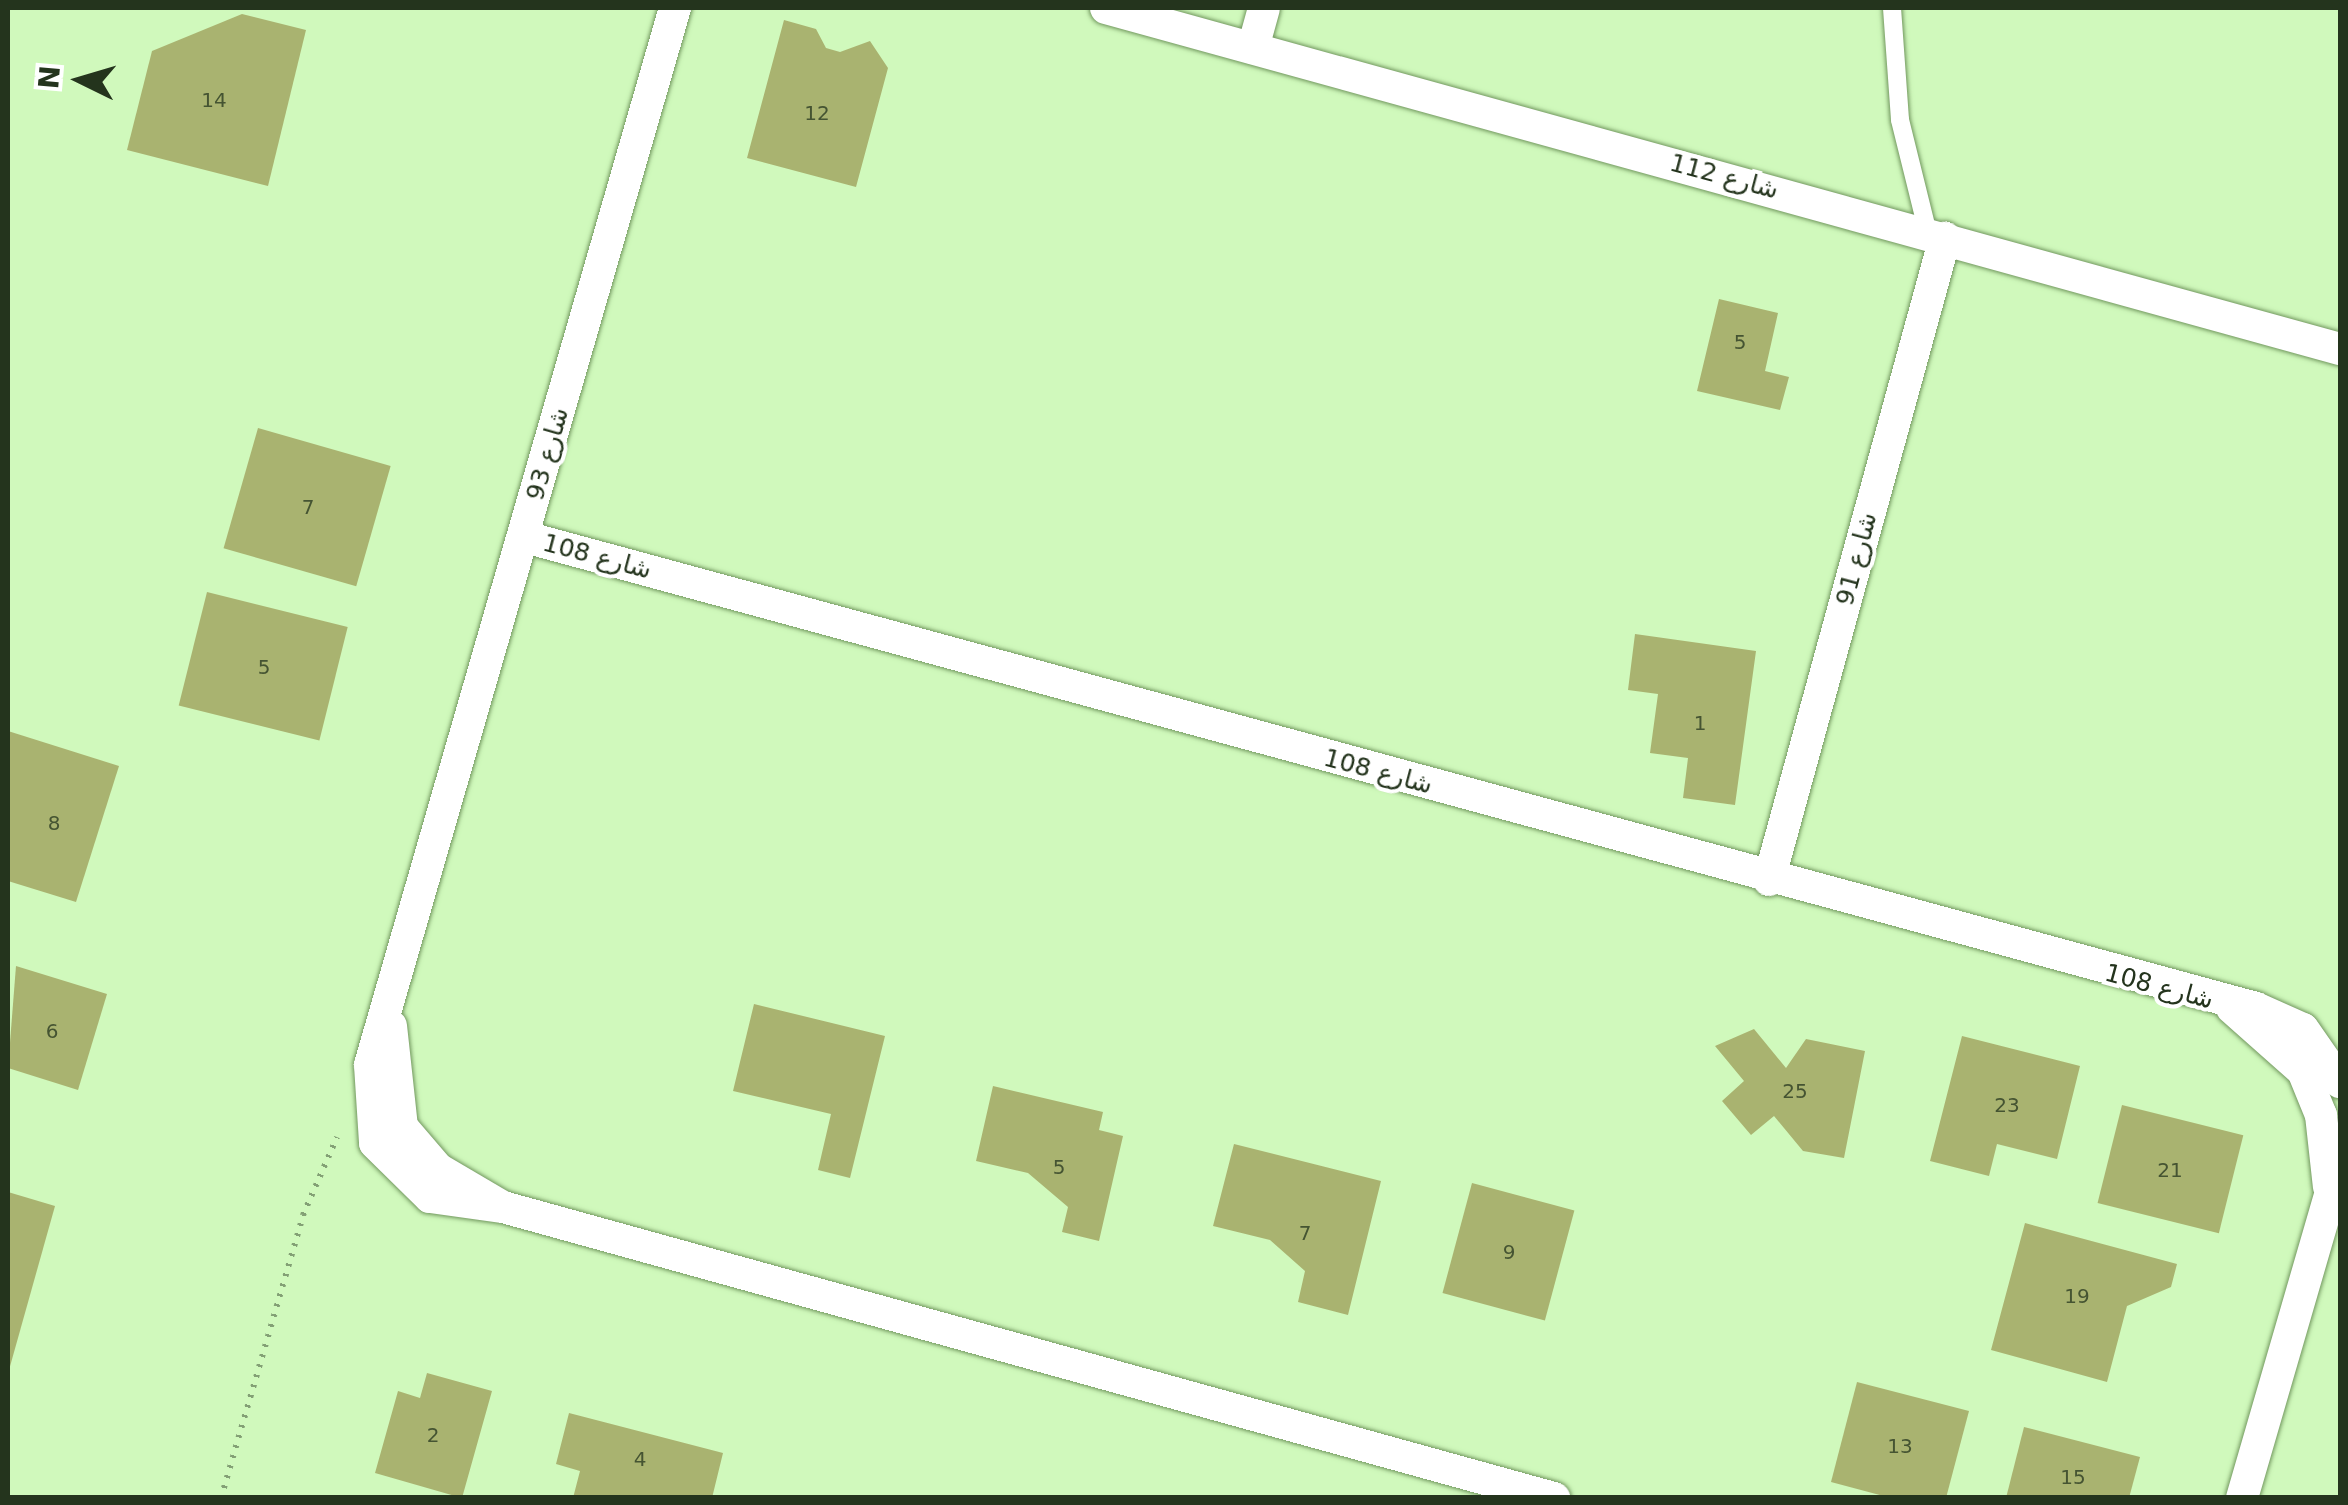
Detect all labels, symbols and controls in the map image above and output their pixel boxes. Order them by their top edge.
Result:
north arrow [30,30,130,130]
text: N [32,64,67,90]
house number: 14 [201,88,227,112]
house number: 12 [804,101,830,125]
street label: شارع 112 [1666,148,1782,206]
house number: 5 [1734,330,1746,354]
street label: شارع 93 [520,404,576,504]
house number: 7 [302,495,314,519]
street label: شارع 91 [1830,509,1884,609]
street label: شارع 108 [539,528,655,586]
house number: 5 [258,655,270,679]
house number: 1 [1694,711,1706,735]
street label: شارع 108 [1320,743,1436,801]
house number: 8 [48,811,60,835]
street label: شارع 108 [2101,958,2217,1016]
house number: 6 [46,1019,58,1043]
house number: 25 [1782,1079,1808,1103]
house number: 23 [1994,1093,2020,1117]
house number: 5 [1053,1155,1065,1179]
house number: 21 [2157,1158,2183,1182]
house number: 7 [1299,1221,1311,1245]
house number: 9 [1503,1240,1515,1264]
house number: 19 [2064,1284,2090,1308]
house number: 2 [427,1423,439,1447]
house number: 13 [1887,1434,1913,1458]
house number: 4 [634,1447,646,1471]
house number: 15 [2060,1465,2086,1489]

